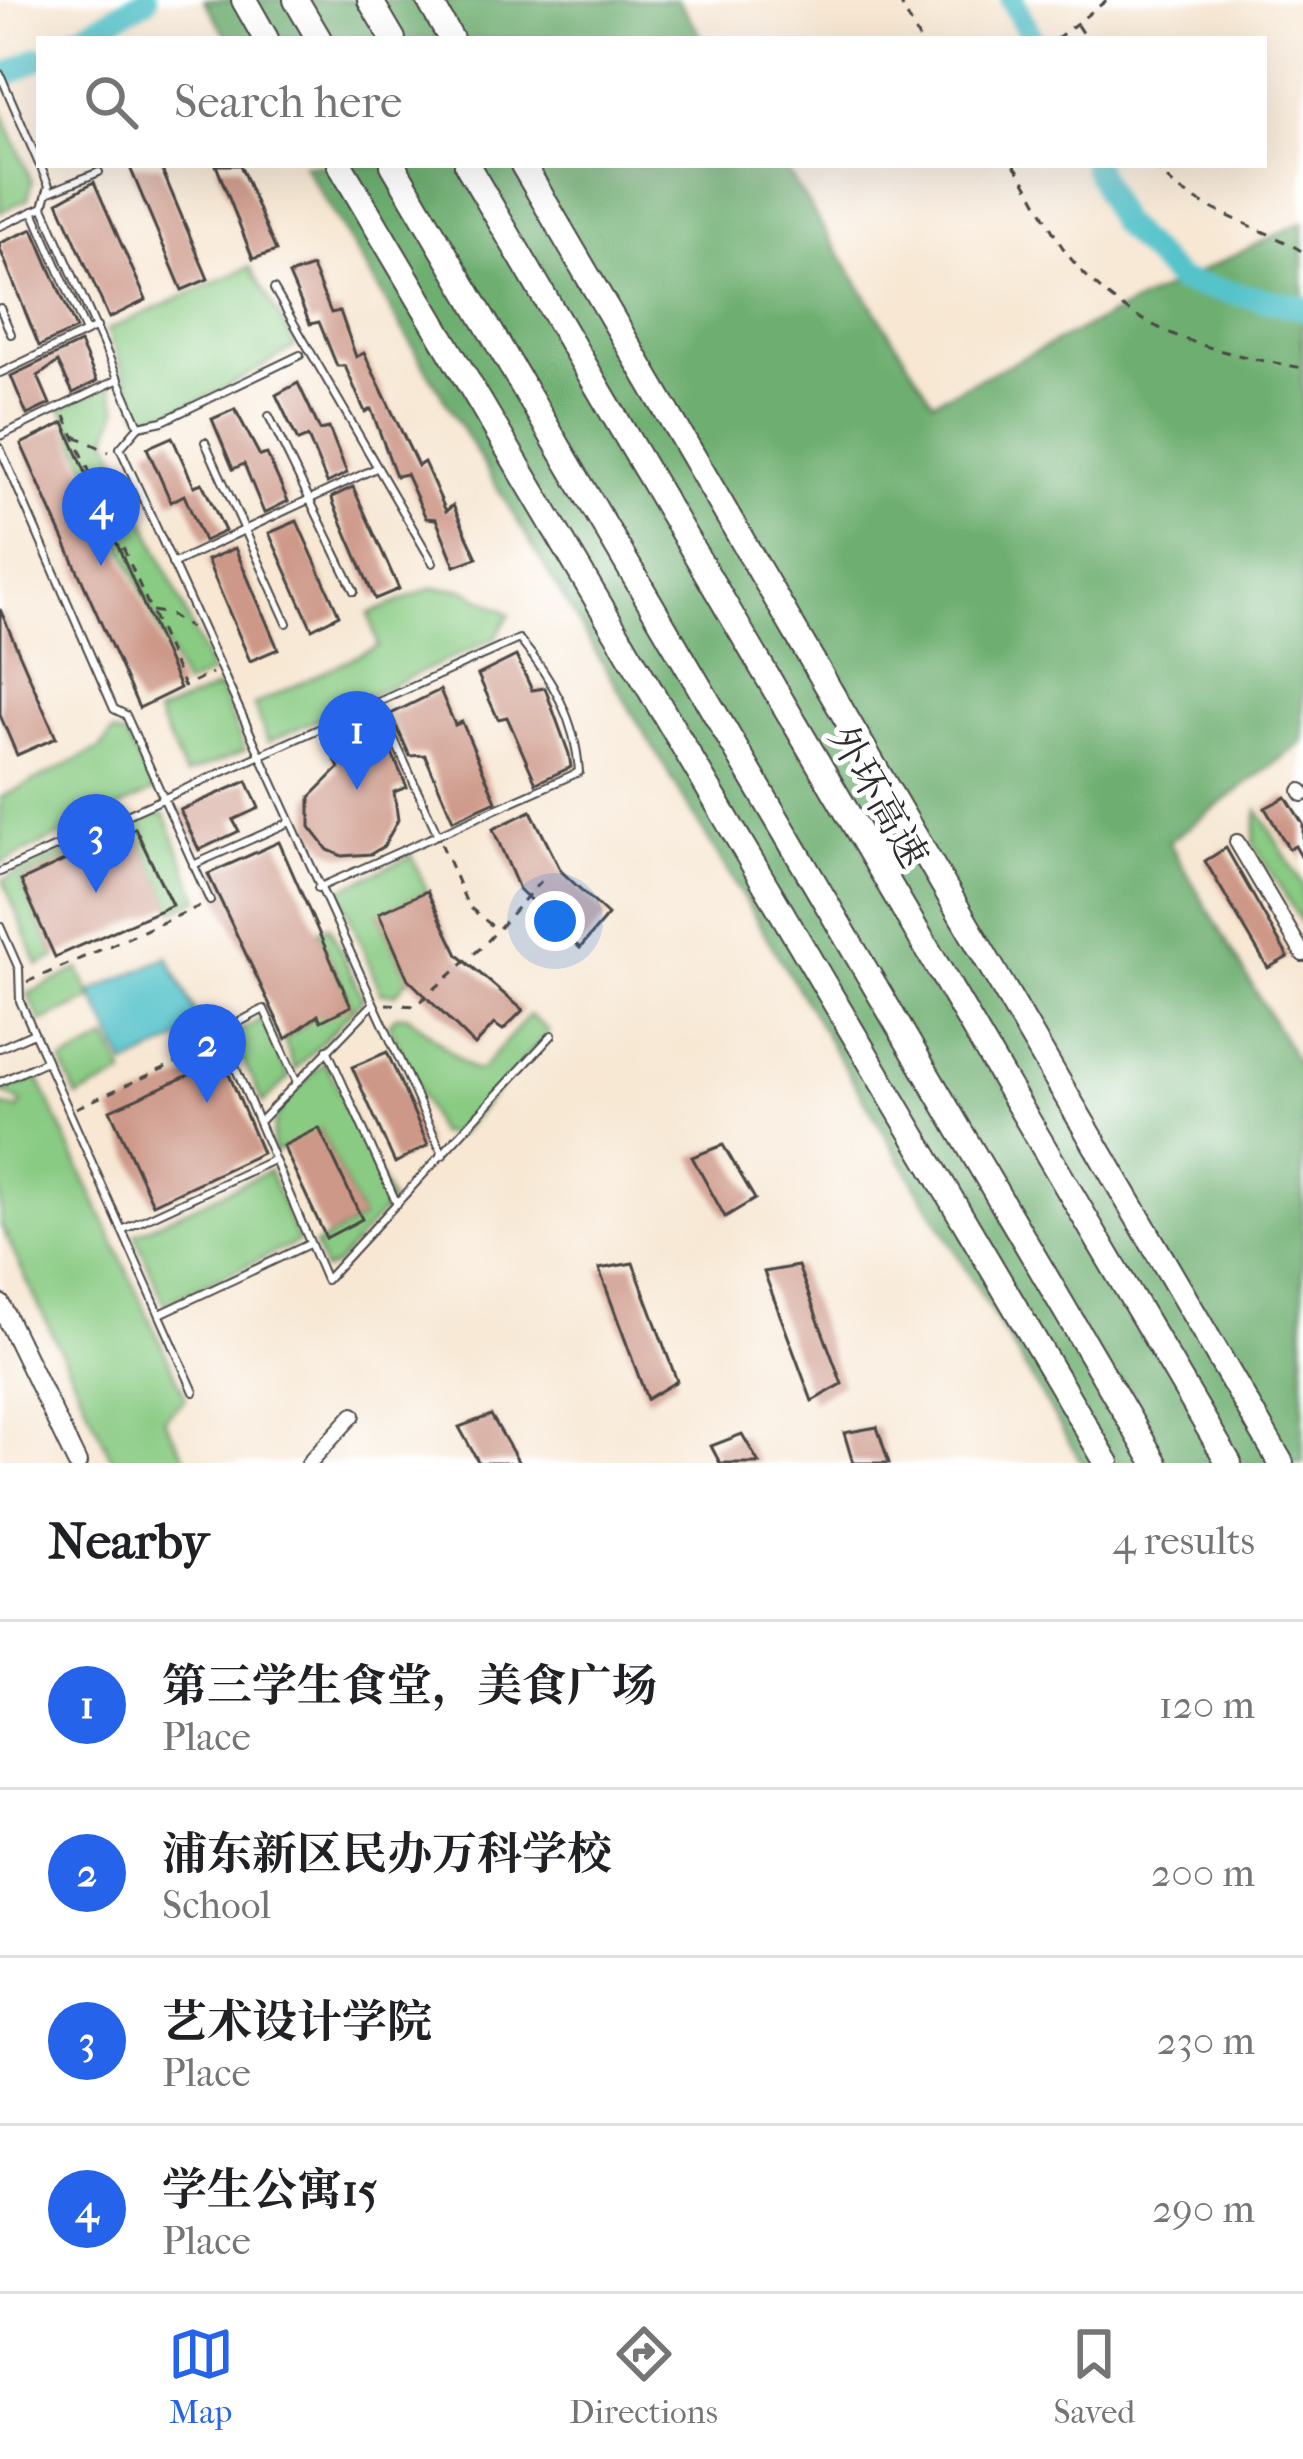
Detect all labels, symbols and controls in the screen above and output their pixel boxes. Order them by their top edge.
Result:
search box [36,36,1267,168]
icon: search [78,69,144,135]
text: Search here [174,76,402,129]
pin: 4 [62,467,140,566]
pin: 1 [318,691,396,790]
street label: 外环高速 [819,717,937,876]
pin: 3 [57,794,135,893]
your location [525,891,585,951]
pin: 2 [168,1004,246,1103]
text: Nearby [48,1511,209,1571]
text: 4 results [1113,1518,1255,1564]
text: 第三学生食堂，美食广场 [162,1660,657,1713]
text: 1 [80,1682,94,1728]
text: 120 m [1159,1682,1255,1728]
text: Place [162,1714,251,1760]
text: 浦东新区民办万科学校 [162,1828,612,1881]
text: 2 [77,1850,97,1896]
text: 200 m [1151,1850,1255,1896]
text: School [162,1882,271,1928]
text: 艺术设计学院 [162,1996,432,2049]
text: 3 [79,2018,95,2064]
text: 230 m [1157,2018,1255,2064]
text: Place [162,2050,251,2096]
text: 学生公寓15 [162,2164,377,2217]
text: 4 [75,2186,99,2232]
text: 290 m [1152,2186,1255,2232]
text: Place [162,2218,251,2264]
tab: Map [168,2321,234,2432]
tab: Directions [569,2321,718,2432]
tab: Saved [1053,2321,1135,2432]

